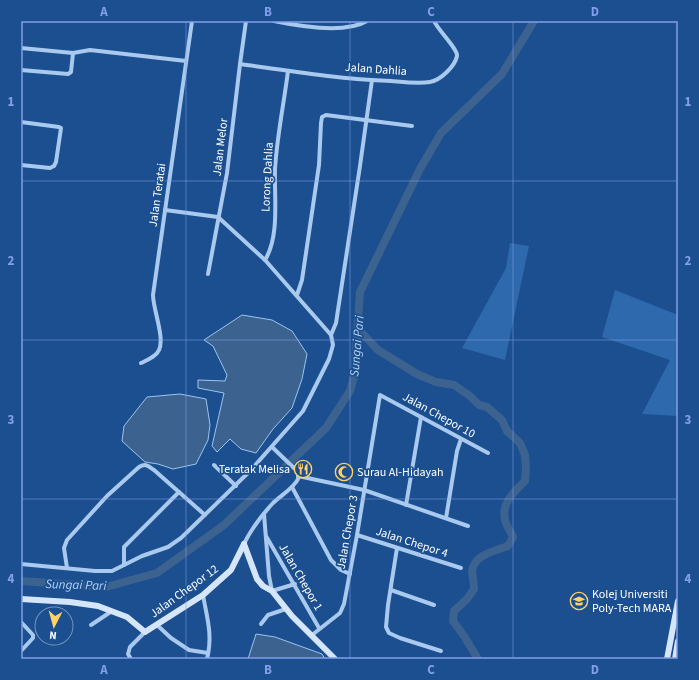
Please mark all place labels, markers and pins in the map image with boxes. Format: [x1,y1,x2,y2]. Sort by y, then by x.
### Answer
restaurant icon: Teratak Melisa [293,459,313,479]
place label: Teratak Melisa [219,461,290,478]
mosque icon: Surau Al-Hidayah [334,462,354,482]
place label: Surau Al-Hidayah [357,464,444,481]
place label: Kolej Universiti Poly-Tech MARA [592,586,672,617]
school or university icon: Kolej Universiti Poly-Tech MARA [569,591,589,611]

